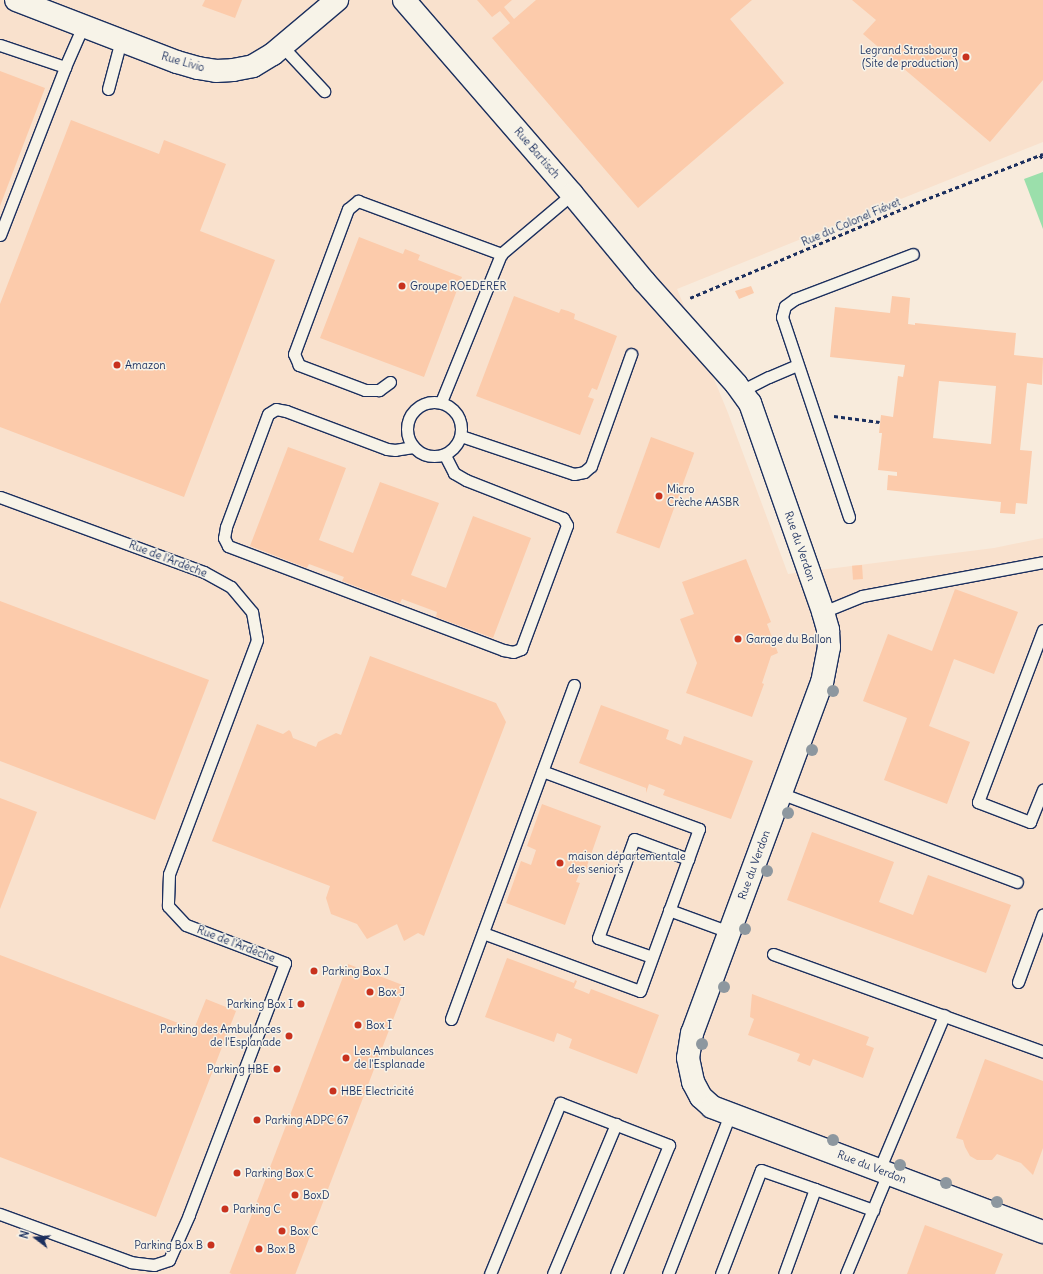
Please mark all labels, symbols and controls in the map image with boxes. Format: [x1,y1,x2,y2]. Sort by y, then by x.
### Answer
place label: Legrand Strasbourg (Site de production) [860,44,958,70]
street label: Rue Livio [160,50,206,74]
marker: Legrand Strasbourg (Site de production) [961,52,971,62]
street label: Rue Bartisch [511,125,563,181]
street label: Rue du Colonel Fiévet [800,195,902,249]
place label: Groupe ROEDERER [410,279,506,293]
marker: Groupe ROEDERER [397,281,407,291]
place label: Amazon [125,358,166,372]
marker: Amazon [112,360,122,370]
place label: Micro Crèche AASBR [667,483,739,509]
marker: Micro Crèche AASBR [654,491,664,501]
street label: Rue du Verdon [782,509,818,583]
street label: Rue de l'Ardèche [127,538,209,580]
place label: Garage du Ballon [746,632,832,646]
marker: Garage du Ballon [733,634,743,644]
street label: Rue du Verdon [735,828,773,902]
place label: maison départementale des seniors [568,850,686,876]
marker: maison départementale des seniors [555,858,565,868]
street label: Rue de l'Ardèche [195,923,277,965]
place label: Parking Box J [322,964,389,978]
marker: Parking Box J [309,966,319,976]
place label: Box J [378,985,405,999]
marker: Box J [365,987,375,997]
place label: Parking Box I [227,997,293,1011]
marker: Parking Box I [296,999,306,1009]
place label: Box I [366,1018,392,1032]
marker: Box I [353,1020,363,1030]
place label: Parking des Ambulances de l'Esplanade [160,1023,281,1049]
marker: Parking des Ambulances de l'Esplanade [284,1031,294,1041]
place label: Les Ambulances de l'Esplanade [354,1045,434,1071]
marker: Les Ambulances de l'Esplanade [341,1053,351,1063]
place label: Parking HBE [207,1062,269,1076]
marker: Parking HBE [272,1064,282,1074]
place label: HBE Electricité [341,1084,414,1098]
marker: HBE Electricité [328,1086,338,1096]
place label: Parking ADPC 67 [265,1113,348,1127]
marker: Parking ADPC 67 [252,1115,262,1125]
street label: Rue du Verdon [836,1148,908,1186]
place label: Parking Box C [245,1166,314,1180]
marker: Parking Box C [232,1168,242,1178]
place label: BoxD [303,1188,329,1202]
marker: BoxD [290,1190,300,1200]
place label: Parking C [233,1202,281,1216]
marker: Parking C [220,1204,230,1214]
north arrow [16,1218,56,1258]
place label: Box C [290,1224,318,1238]
marker: Box C [277,1226,287,1236]
text: N [17,1229,32,1240]
place label: Parking Box B [134,1238,203,1252]
marker: Parking Box B [206,1240,216,1250]
place label: Box B [267,1242,295,1256]
marker: Box B [254,1244,264,1254]

